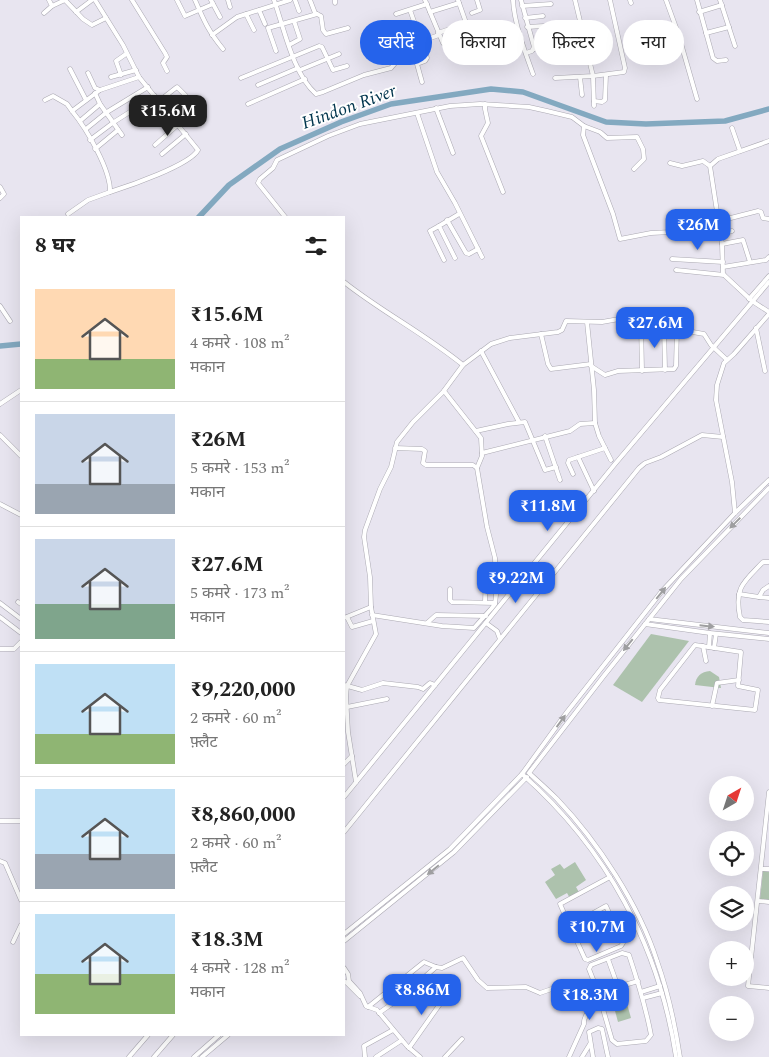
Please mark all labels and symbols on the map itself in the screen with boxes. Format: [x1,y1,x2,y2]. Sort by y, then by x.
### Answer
water label: Hindon River [298,77,401,137]
pin: ₹15.6M [127,94,209,137]
pin: ₹26M [668,208,728,251]
pin: ₹27.6M [614,306,696,349]
pin: ₹11.8M [507,490,589,532]
one-way arrow [729,516,741,528]
pin: ₹9.22M [475,562,557,604]
one-way arrow [656,587,667,600]
one-way arrow [700,622,716,630]
one-way arrow [623,638,634,651]
one-way arrow [556,714,566,728]
north arrow [709,776,754,821]
one-way arrow [427,864,440,875]
pin: ₹10.7M [556,910,638,953]
pin: ₹8.86M [381,974,463,1016]
pin: ₹18.3M [549,978,631,1021]

